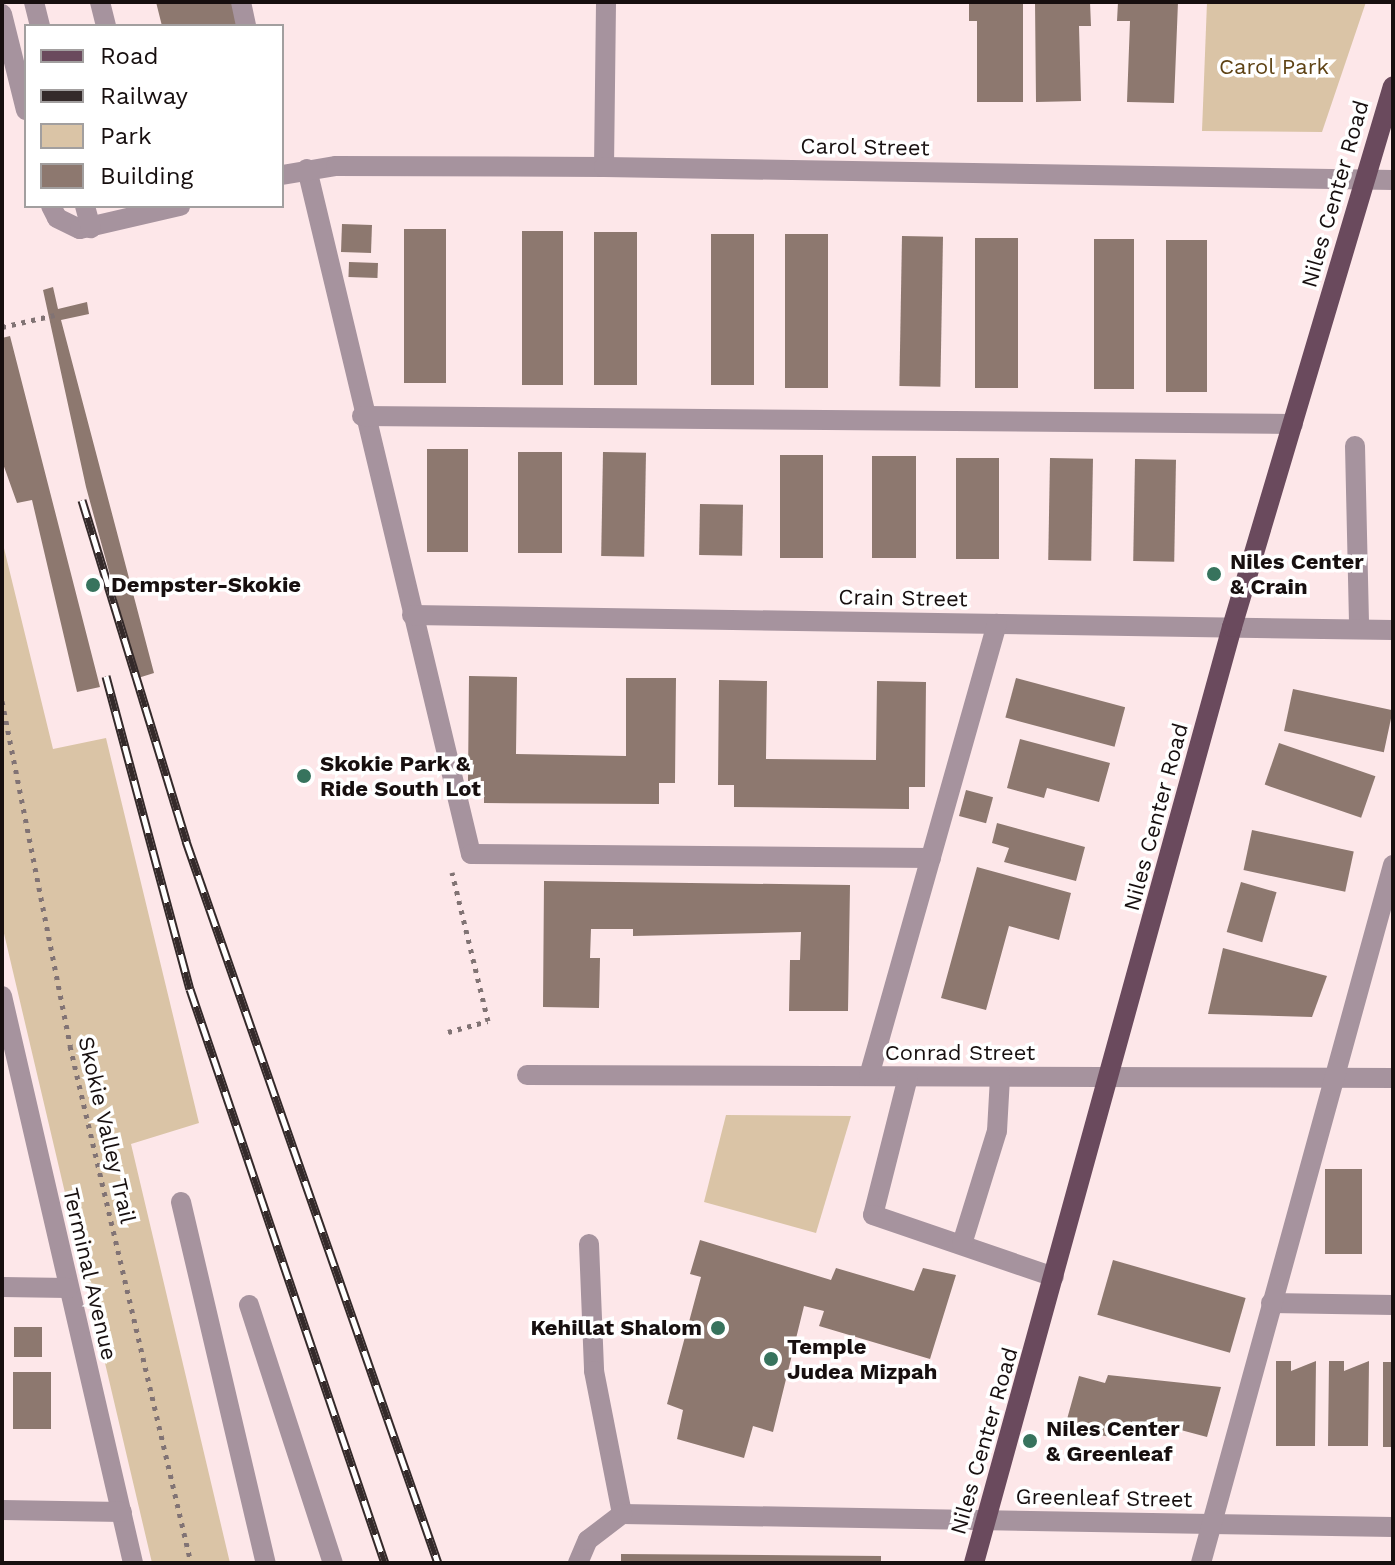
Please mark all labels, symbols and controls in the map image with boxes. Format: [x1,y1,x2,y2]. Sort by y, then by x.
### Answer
legend [24,24,284,208]
text: Road [100,42,159,70]
park label: Carol Park [1219,54,1329,80]
text: Railway [100,82,188,110]
street label: Niles Center Road [1296,97,1374,291]
text: Park [100,122,152,150]
street label: Carol Street [800,133,930,161]
text: Building [100,162,193,190]
place label: Niles Center & Crain [1230,548,1364,600]
marker: Niles Center & Crain [1205,565,1223,583]
place label: Dempster-Skokie [111,572,301,598]
marker: Dempster-Skokie [82,574,104,596]
street label: Crain Street [838,584,968,612]
street label: Niles Center Road [1118,720,1194,914]
place label: Skokie Park & Ride South Lot [320,750,481,802]
marker: Skokie Park & Ride South Lot [295,767,313,785]
street label: Skokie Valley Trail [72,1033,142,1227]
street label: Conrad Street [885,1040,1035,1066]
street label: Terminal Avenue [57,1185,123,1363]
place label: Kehillat Shalom [530,1315,702,1341]
marker: Kehillat Shalom [709,1319,727,1337]
place label: Temple Judea Mizpah [787,1333,938,1384]
street label: Niles Center Road [945,1344,1023,1538]
marker: Temple Judea Mizpah [762,1350,780,1368]
place label: Niles Center & Greenleaf [1046,1415,1180,1466]
marker: Niles Center & Greenleaf [1021,1432,1039,1450]
street label: Greenleaf Street [1015,1483,1193,1513]

